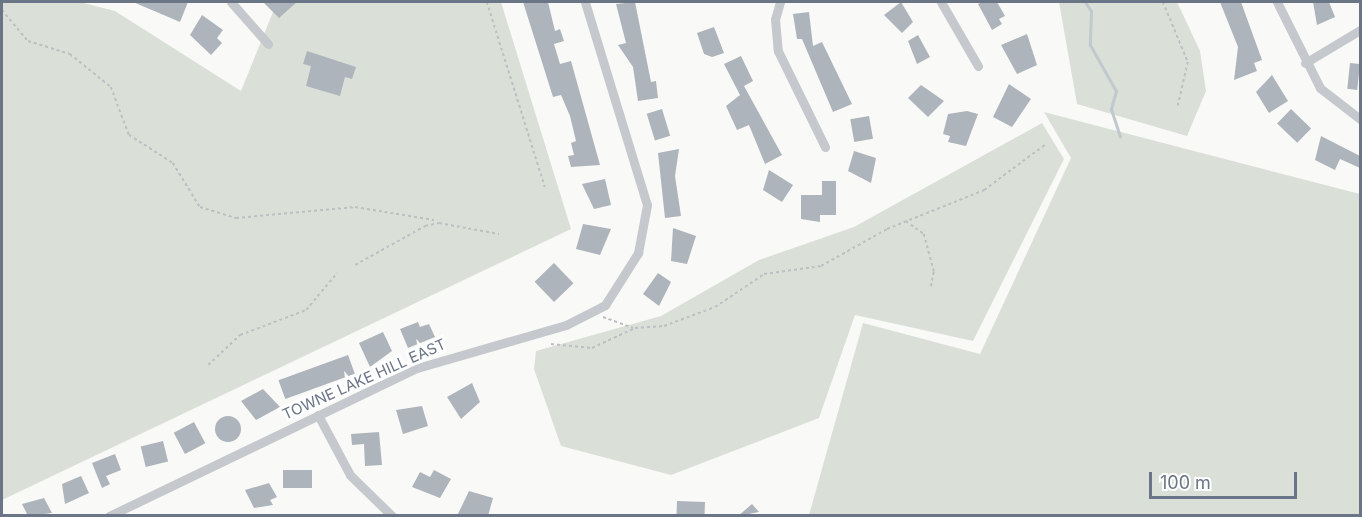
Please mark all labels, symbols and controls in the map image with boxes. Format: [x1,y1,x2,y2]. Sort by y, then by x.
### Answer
street label: TOWNE LAKE HILL EAST [279,335,449,423]
scale bar [1152,460,1300,498]
text: 100 m [1160,472,1211,493]

